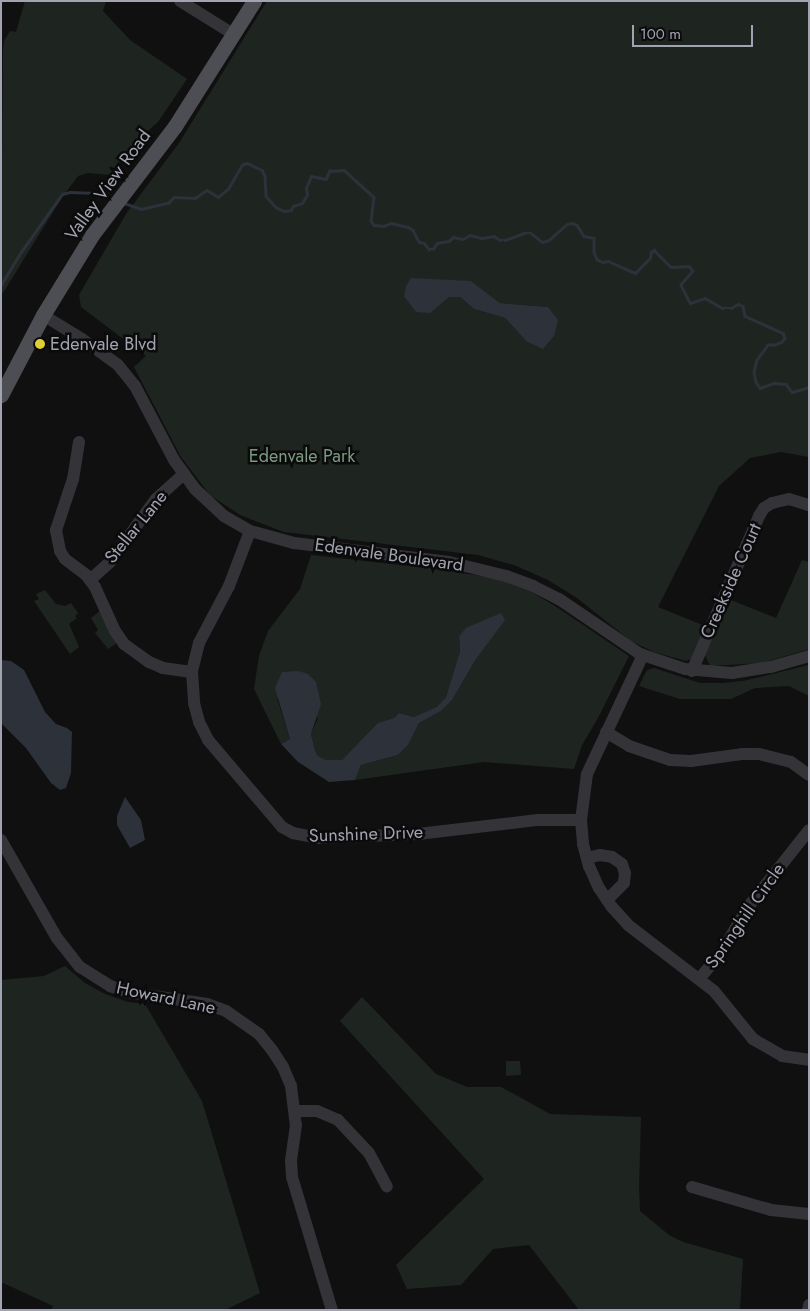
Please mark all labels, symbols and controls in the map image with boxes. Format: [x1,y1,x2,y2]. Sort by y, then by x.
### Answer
scale bar [635,15,756,47]
text: 100 m [640,23,681,45]
street label: Valley View Road [61,126,155,244]
place label: Edenvale Blvd [50,333,157,355]
marker: Edenvale Blvd [34,338,46,350]
park label: Edenvale Park [249,445,355,467]
street label: Stellar Lane [100,486,172,568]
street label: Creekside Court [696,520,766,642]
street label: Edenvale Boulevard [313,534,465,576]
street label: Sunshine Drive [309,821,423,847]
street label: Springhill Circle [701,859,789,973]
street label: Howard Lane [115,977,217,1019]

